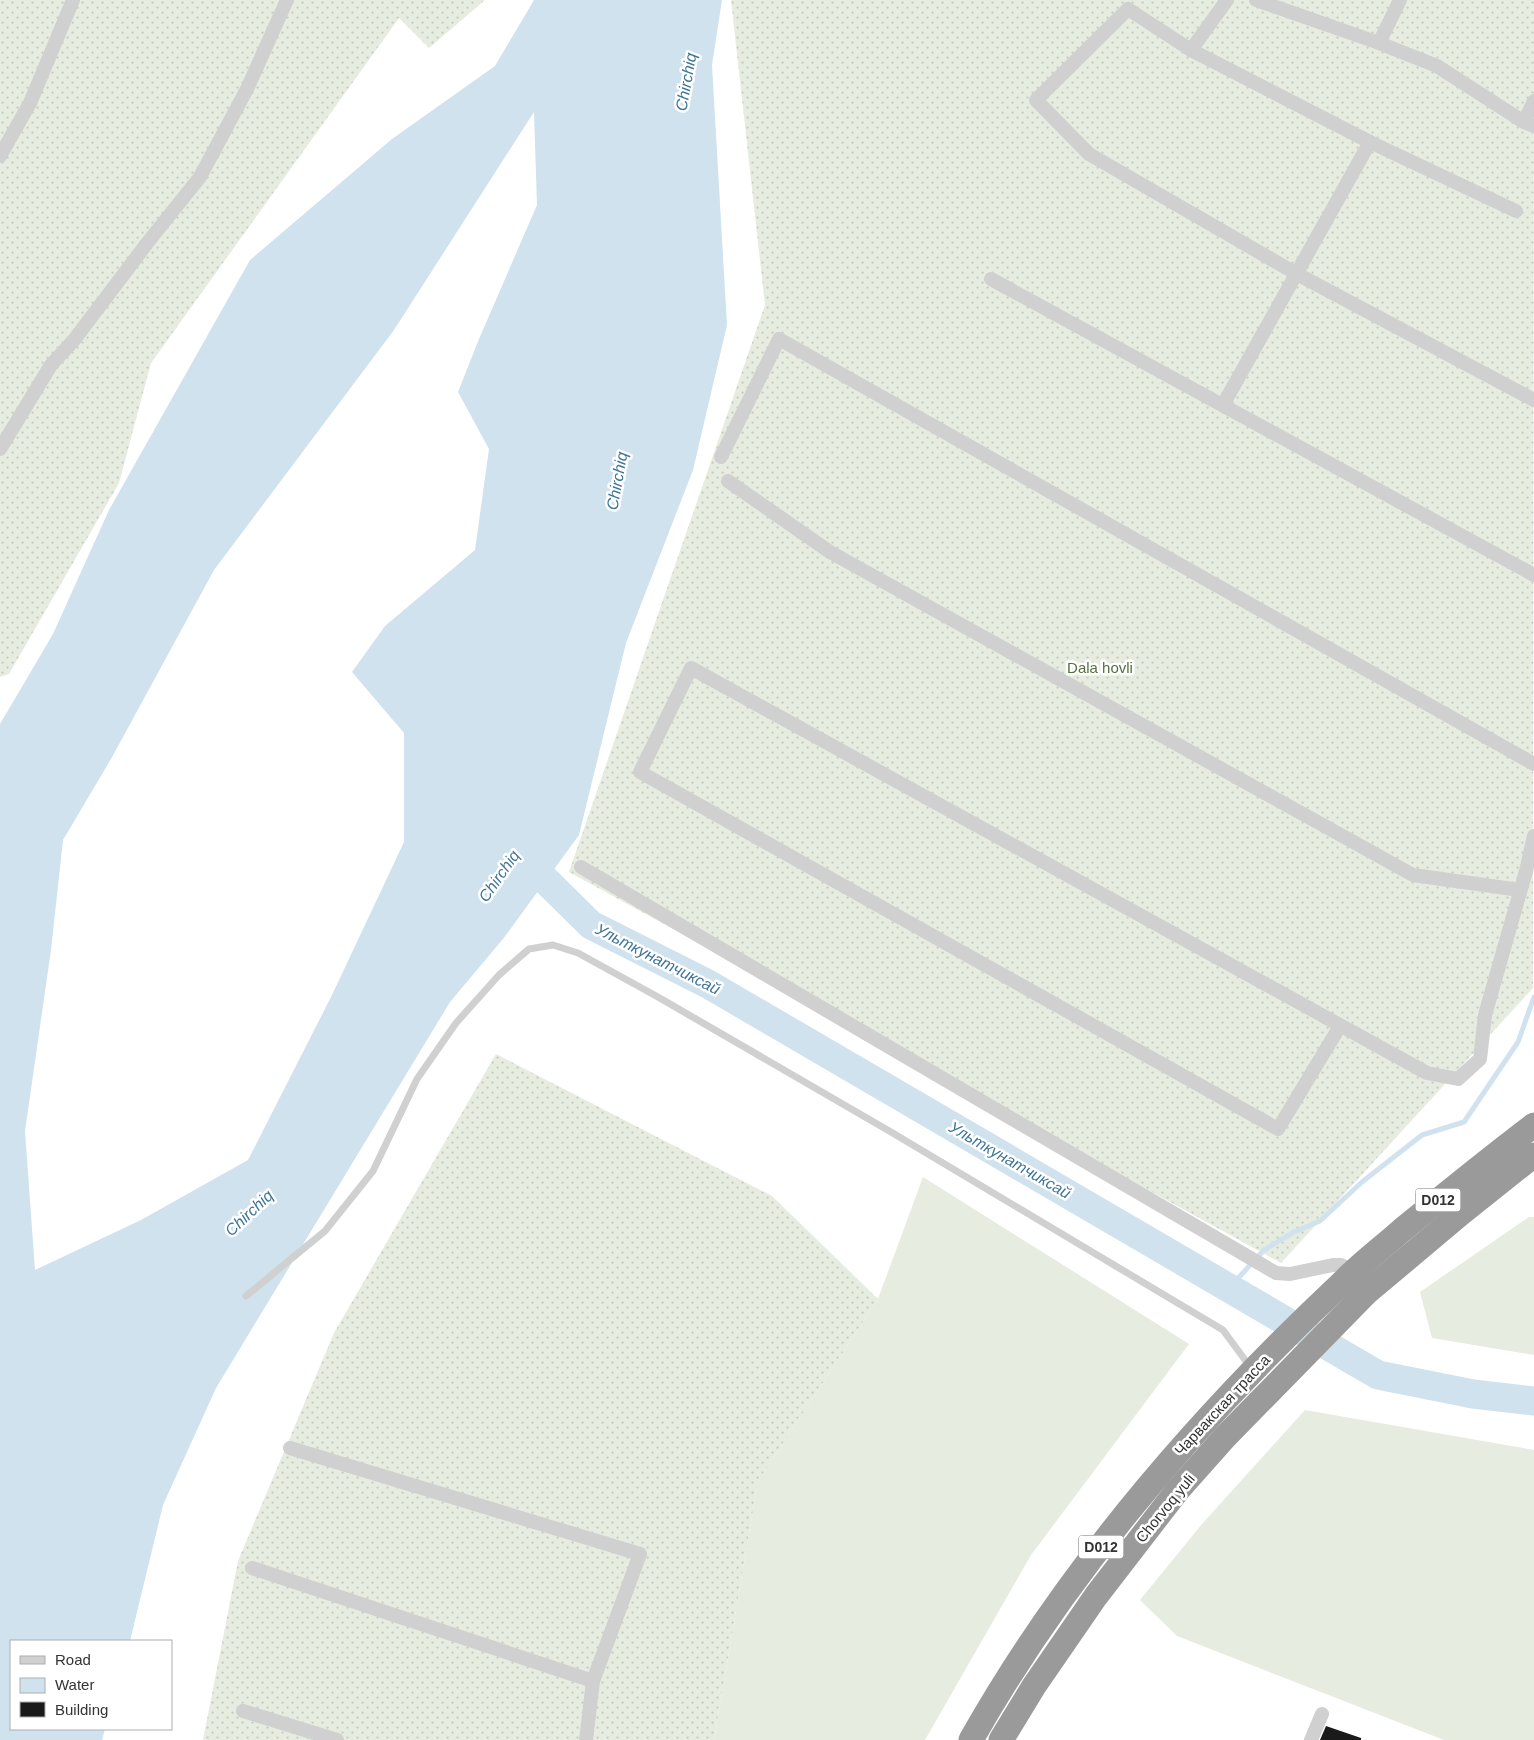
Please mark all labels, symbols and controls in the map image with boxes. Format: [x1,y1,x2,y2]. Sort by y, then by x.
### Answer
water label: Chirchiq [673,52,699,112]
water label: Chirchiq [604,451,630,511]
park label: Dala hovli [1067,659,1133,676]
water label: Chirchiq [475,847,523,905]
water label: Ульткунатчиксай [592,920,723,998]
water label: Ульткунатчиксай [945,1118,1074,1202]
water label: Chirchiq [222,1187,276,1239]
road number: D012 [1416,1188,1460,1212]
street label: Чарвакская трасса [1171,1351,1273,1459]
street label: Chorvoq yuli [1132,1470,1198,1546]
road number: D012 [1078,1535,1124,1558]
legend [10,1640,172,1730]
text: Road [55,1651,91,1668]
text: Water [55,1676,94,1693]
text: Building [55,1701,108,1718]

